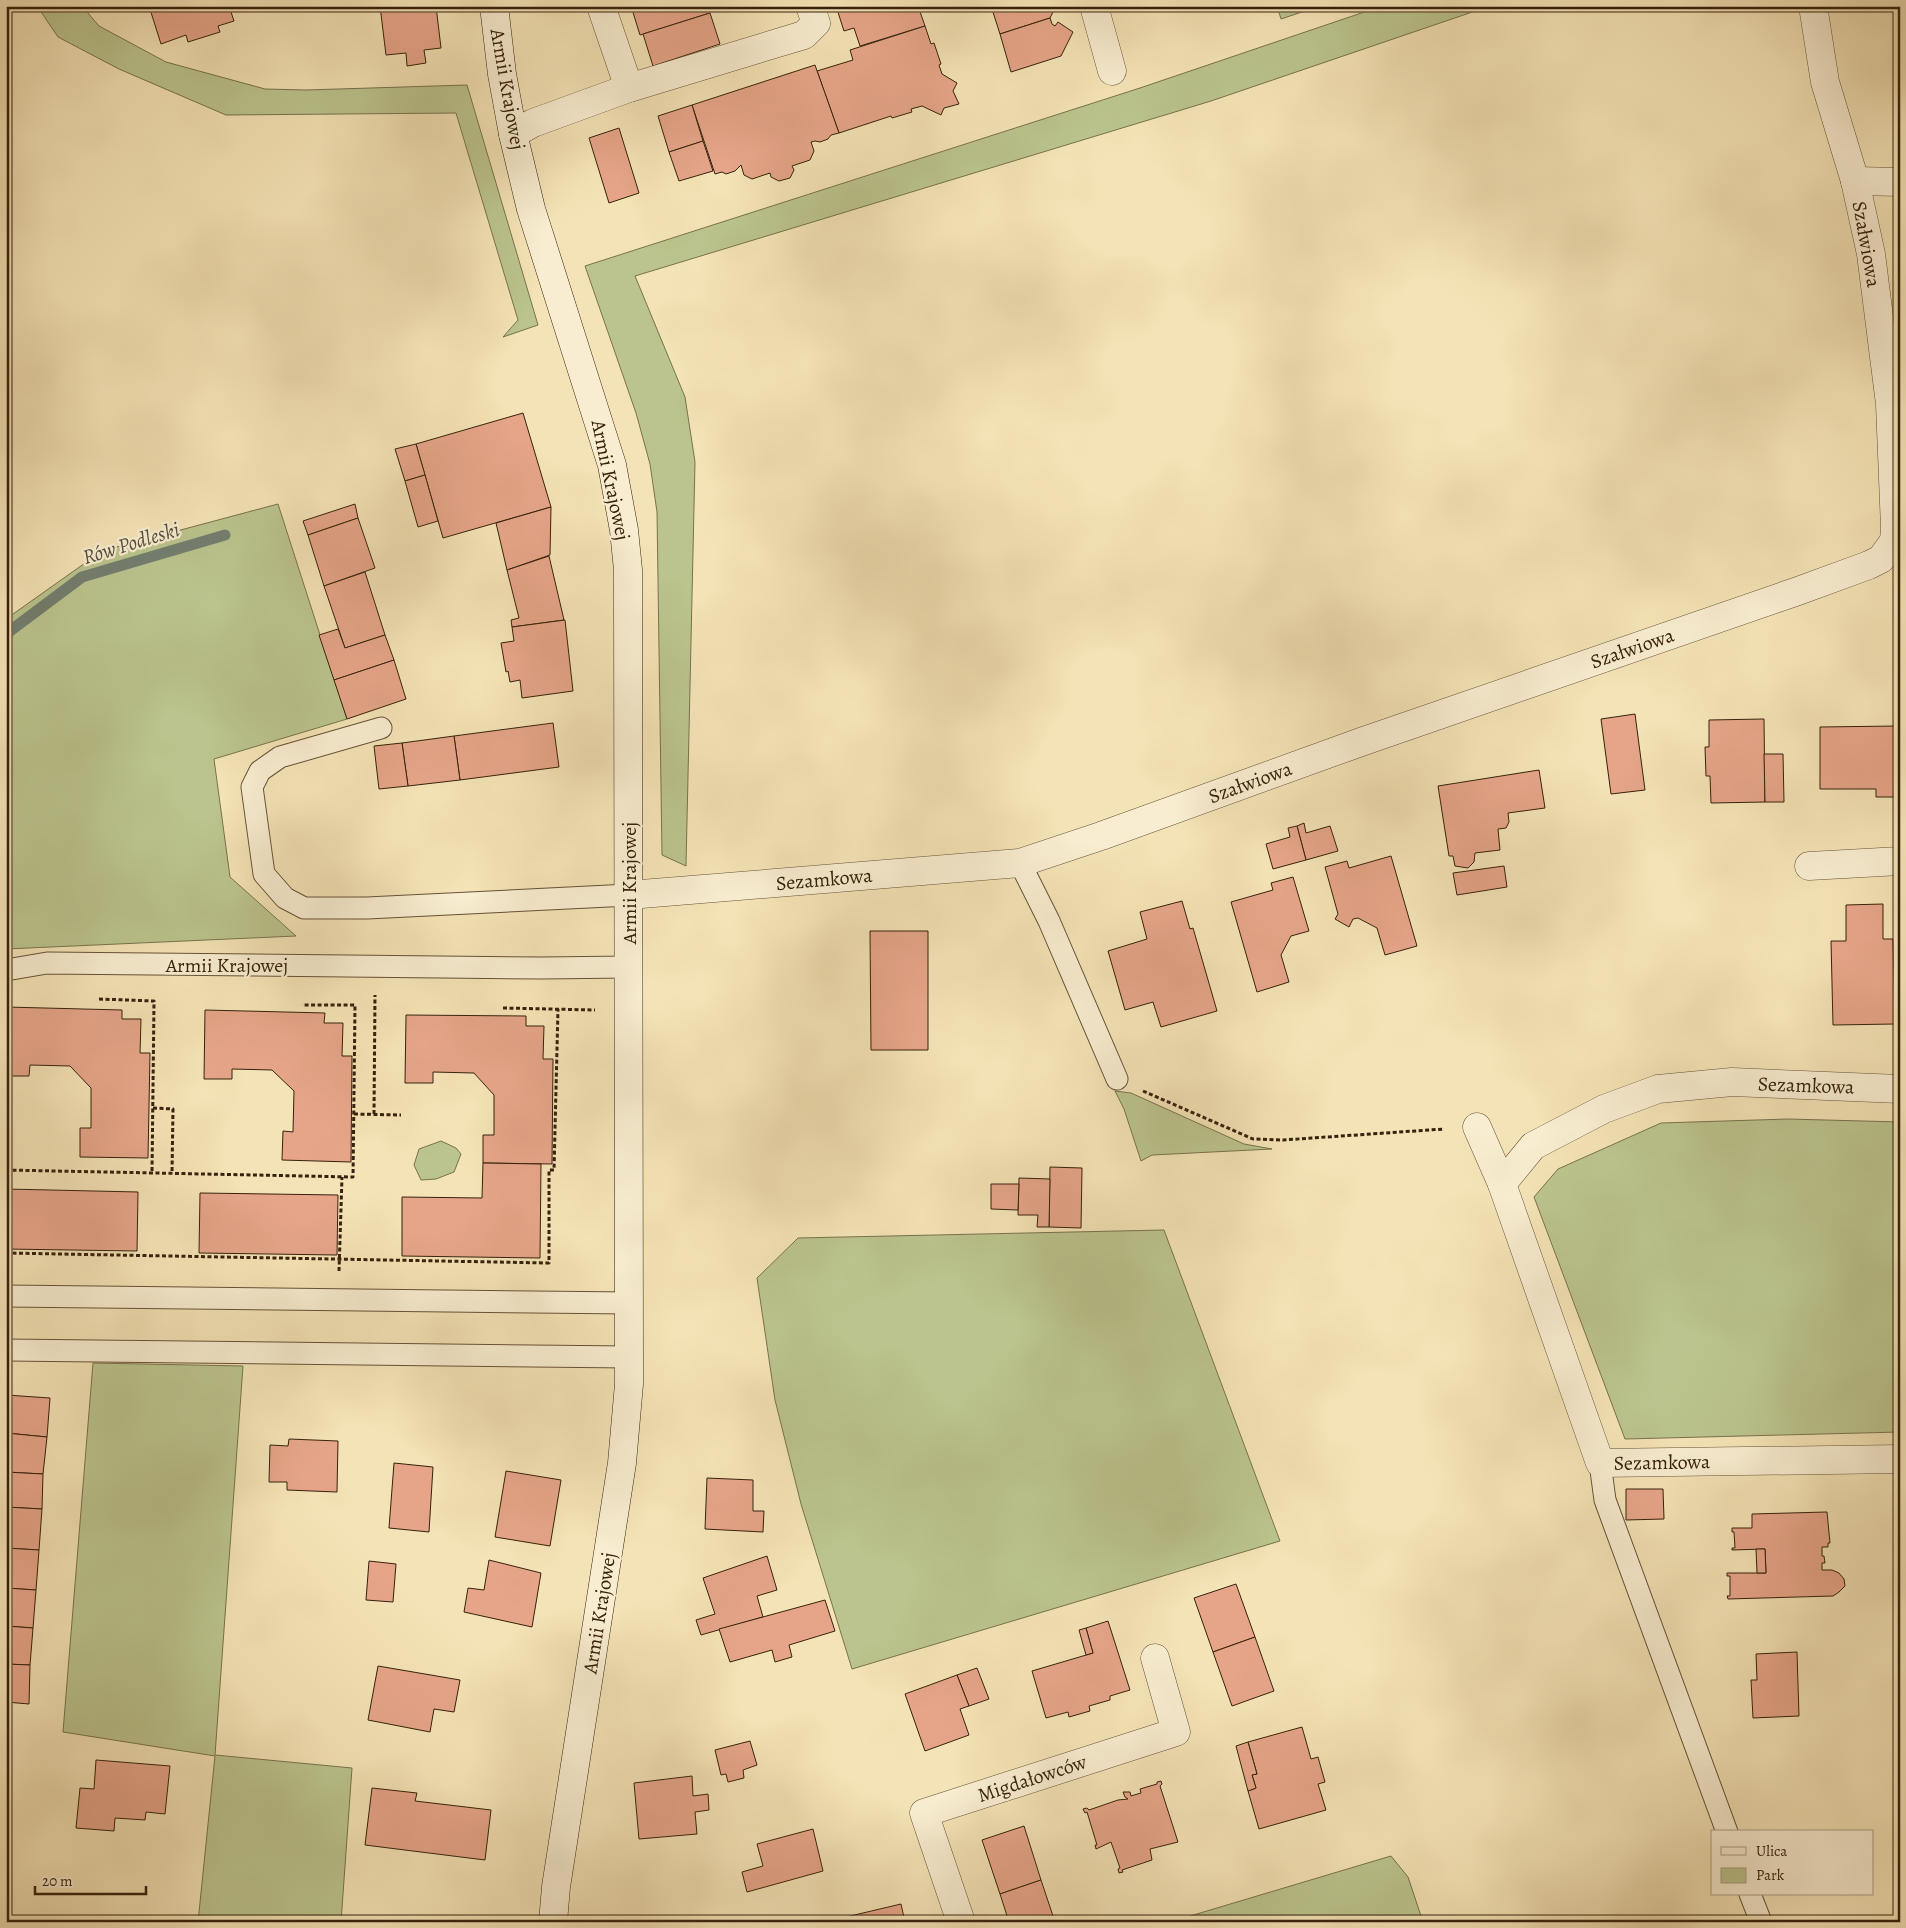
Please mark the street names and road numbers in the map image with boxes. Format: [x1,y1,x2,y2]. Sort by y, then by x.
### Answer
street label: Armii Krajowej [483,25,531,152]
street label: Szałwiowa [1846,199,1887,290]
street label: Armii Krajowej [584,416,636,543]
street label: Szałwiowa [1587,621,1678,675]
street label: Szałwiowa [1205,755,1296,810]
street label: Armii Krajowej [616,822,643,945]
street label: Sezamkowa [775,862,874,897]
street label: Armii Krajowej [165,952,288,979]
street label: Sezamkowa [1757,1070,1855,1101]
street label: Sezamkowa [1613,1448,1711,1477]
street label: Armii Krajowej [576,1550,622,1677]
street label: Migdałowców [974,1748,1091,1809]

